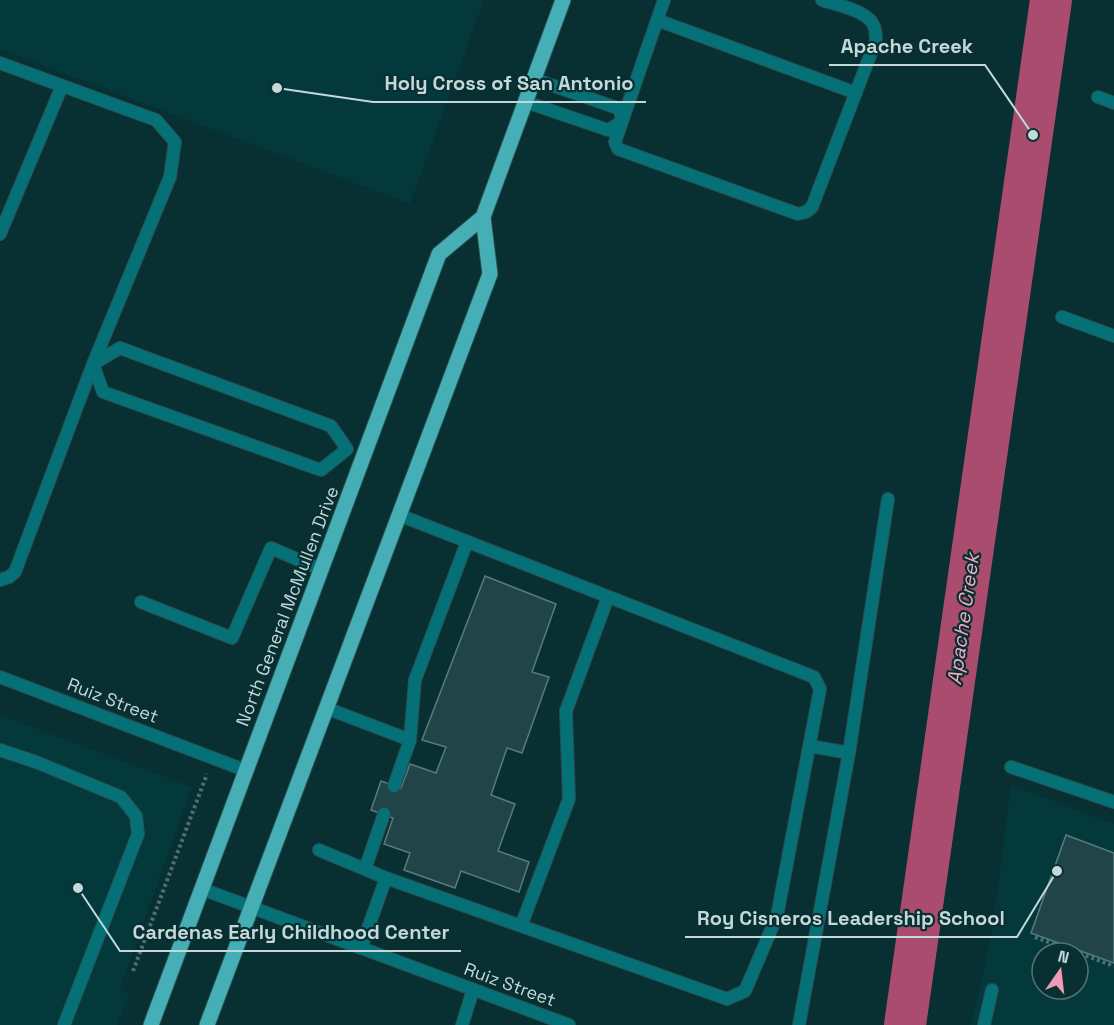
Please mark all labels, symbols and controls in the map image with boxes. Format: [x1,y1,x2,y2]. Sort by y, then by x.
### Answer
callout: Apache Creek [829,27,985,65]
text: Apache Creek [841,33,973,59]
callout: Holy Cross of San Antonio [373,64,646,102]
text: Holy Cross of San Antonio [385,70,633,96]
street label: North General McMullen Drive [231,483,343,729]
water label: Apache Creek [941,549,985,686]
street label: Ruiz Street [64,672,162,728]
callout: Roy Cisneros Leadership School [685,899,1017,937]
text: Roy Cisneros Leadership School [697,905,1005,931]
callout: Cardenas Early Childhood Center [120,913,461,951]
text: Cardenas Early Childhood Center [133,919,450,945]
north arrow [1030,941,1090,1001]
text: N [1056,945,1071,968]
street label: Ruiz Street [461,957,559,1011]

